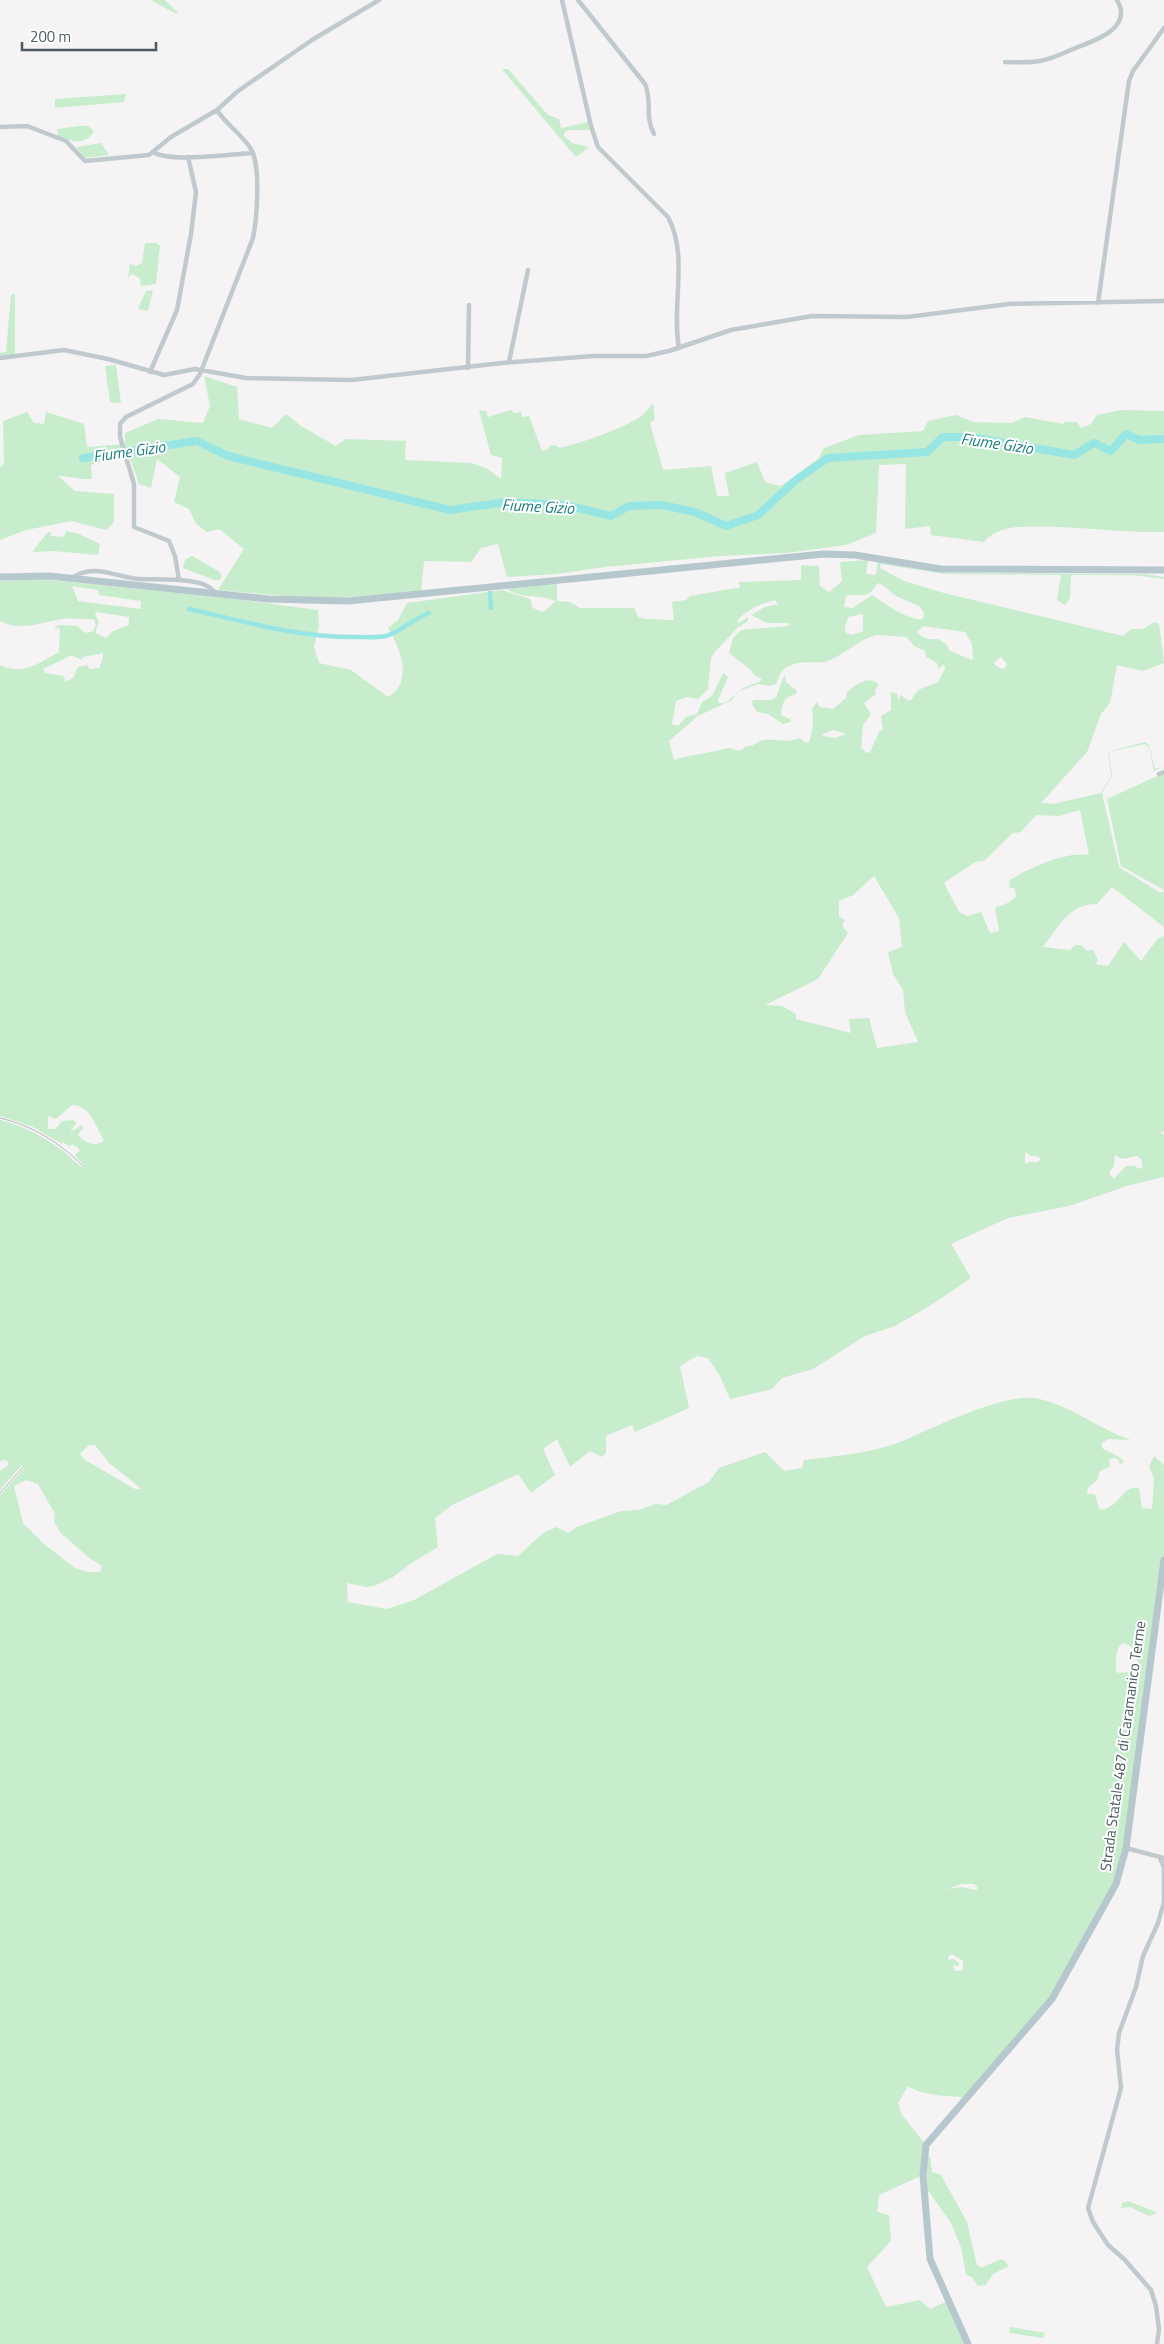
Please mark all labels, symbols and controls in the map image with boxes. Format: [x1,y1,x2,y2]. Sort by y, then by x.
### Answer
scale bar [22,20,156,52]
text: 200 m [30,25,71,48]
water label: Fiume Gizio [959,426,1036,460]
water label: Fiume Gizio [91,434,168,468]
water label: Fiume Gizio [501,492,576,520]
street label: Strada Statale 487 di Caramanico Terme [1094,1619,1151,1873]

